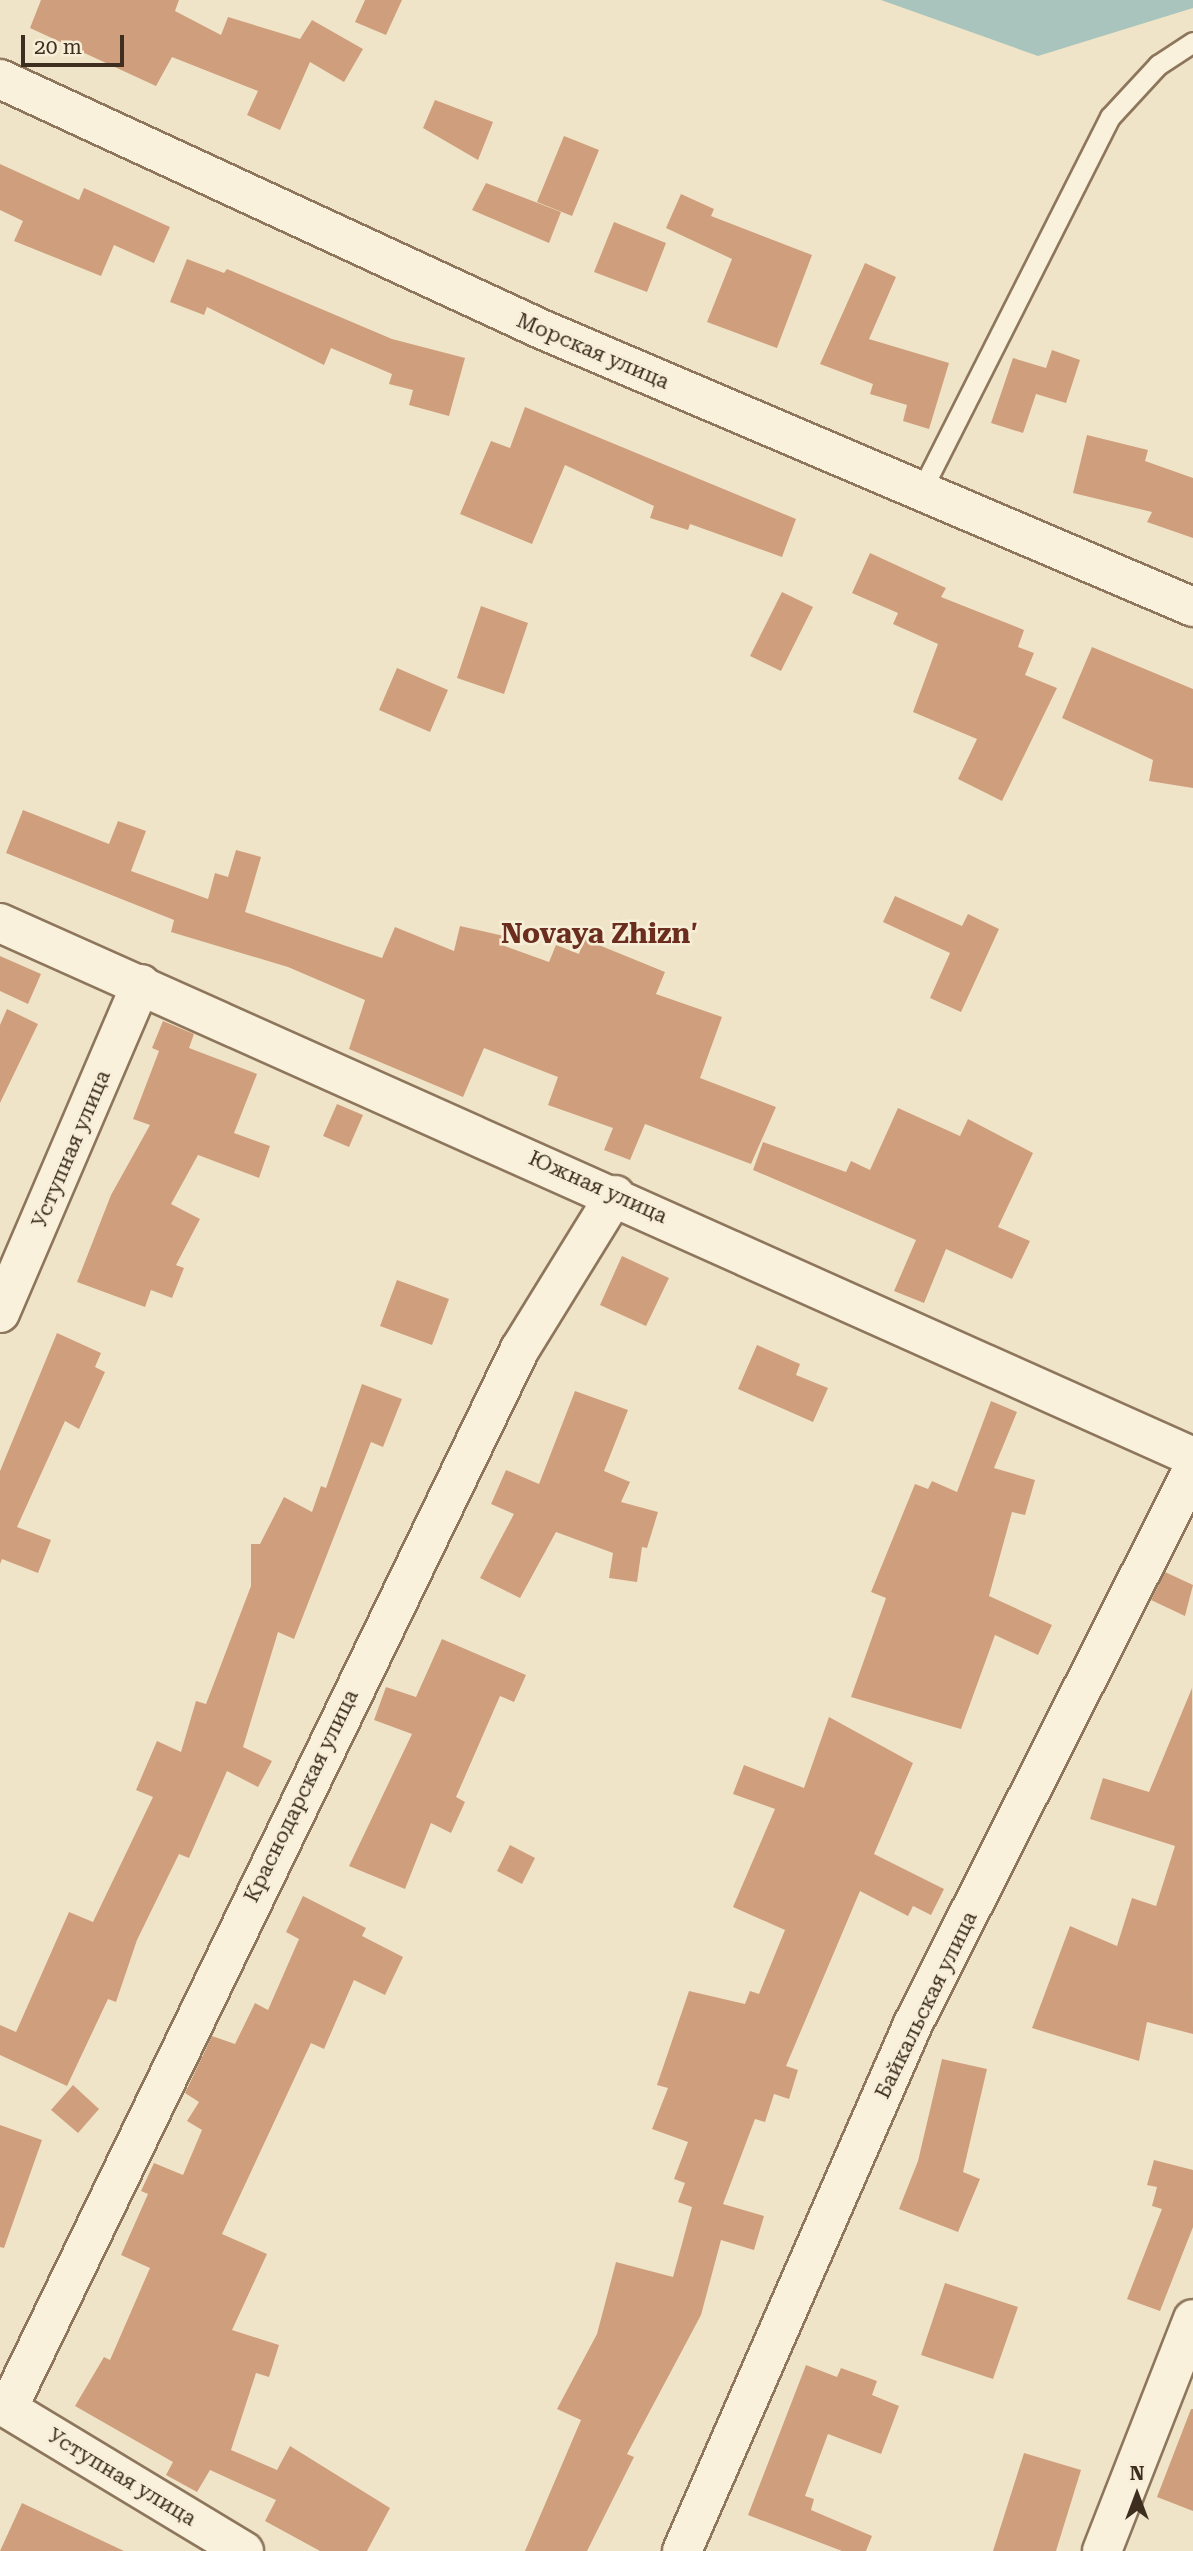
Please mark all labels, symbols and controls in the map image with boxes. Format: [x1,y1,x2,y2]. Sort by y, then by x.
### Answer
scale bar [24,21,128,65]
text: 20 m [34,35,82,59]
street label: Морская улица [513,307,673,395]
district label: Novaya Zhiznʹ [501,917,697,951]
street label: Уступная улица [26,1066,116,1232]
street label: Южная улица [525,1145,671,1229]
street label: Краснодарская улица [239,1686,363,1906]
street label: Байкальская улица [870,1907,982,2103]
street label: Уступная улица [43,2423,201,2531]
north arrow [1102,2460,1172,2530]
text: N [1130,2462,1144,2485]

